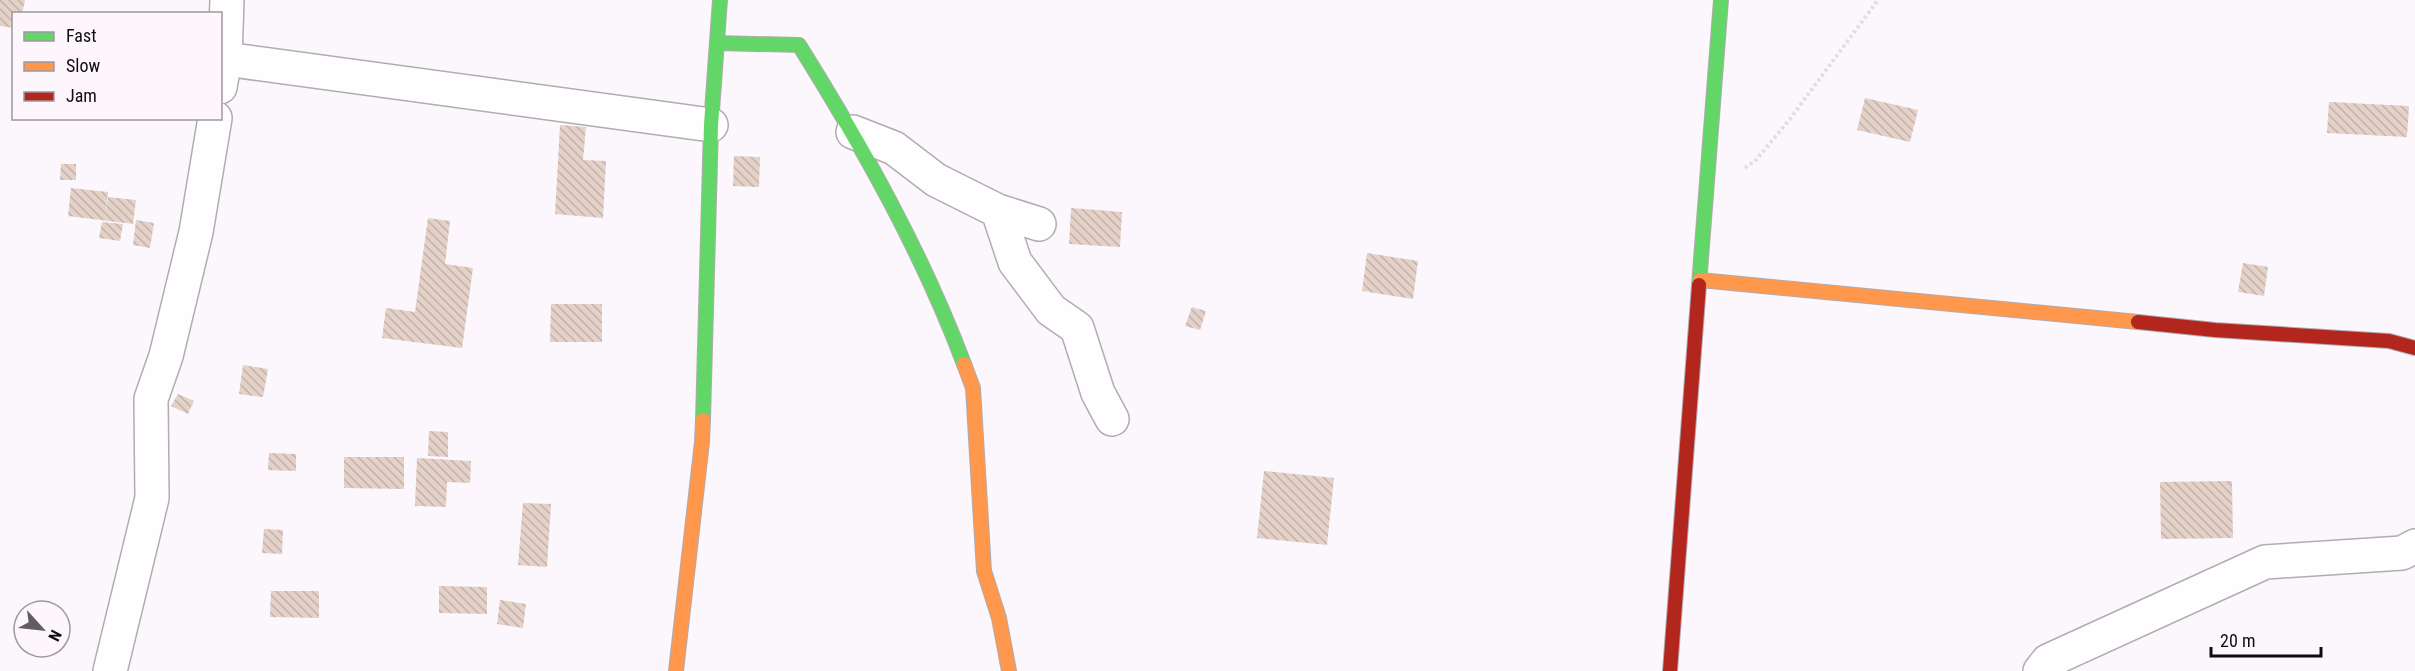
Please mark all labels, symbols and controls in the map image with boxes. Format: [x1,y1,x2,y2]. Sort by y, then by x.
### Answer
legend [12,12,222,120]
text: Fast [66,25,97,46]
text: Slow [66,55,101,76]
text: Jam [66,85,97,106]
north arrow [12,599,72,659]
scale bar [2211,620,2320,658]
text: N [44,627,66,644]
text: 20 m [2220,630,2255,651]

